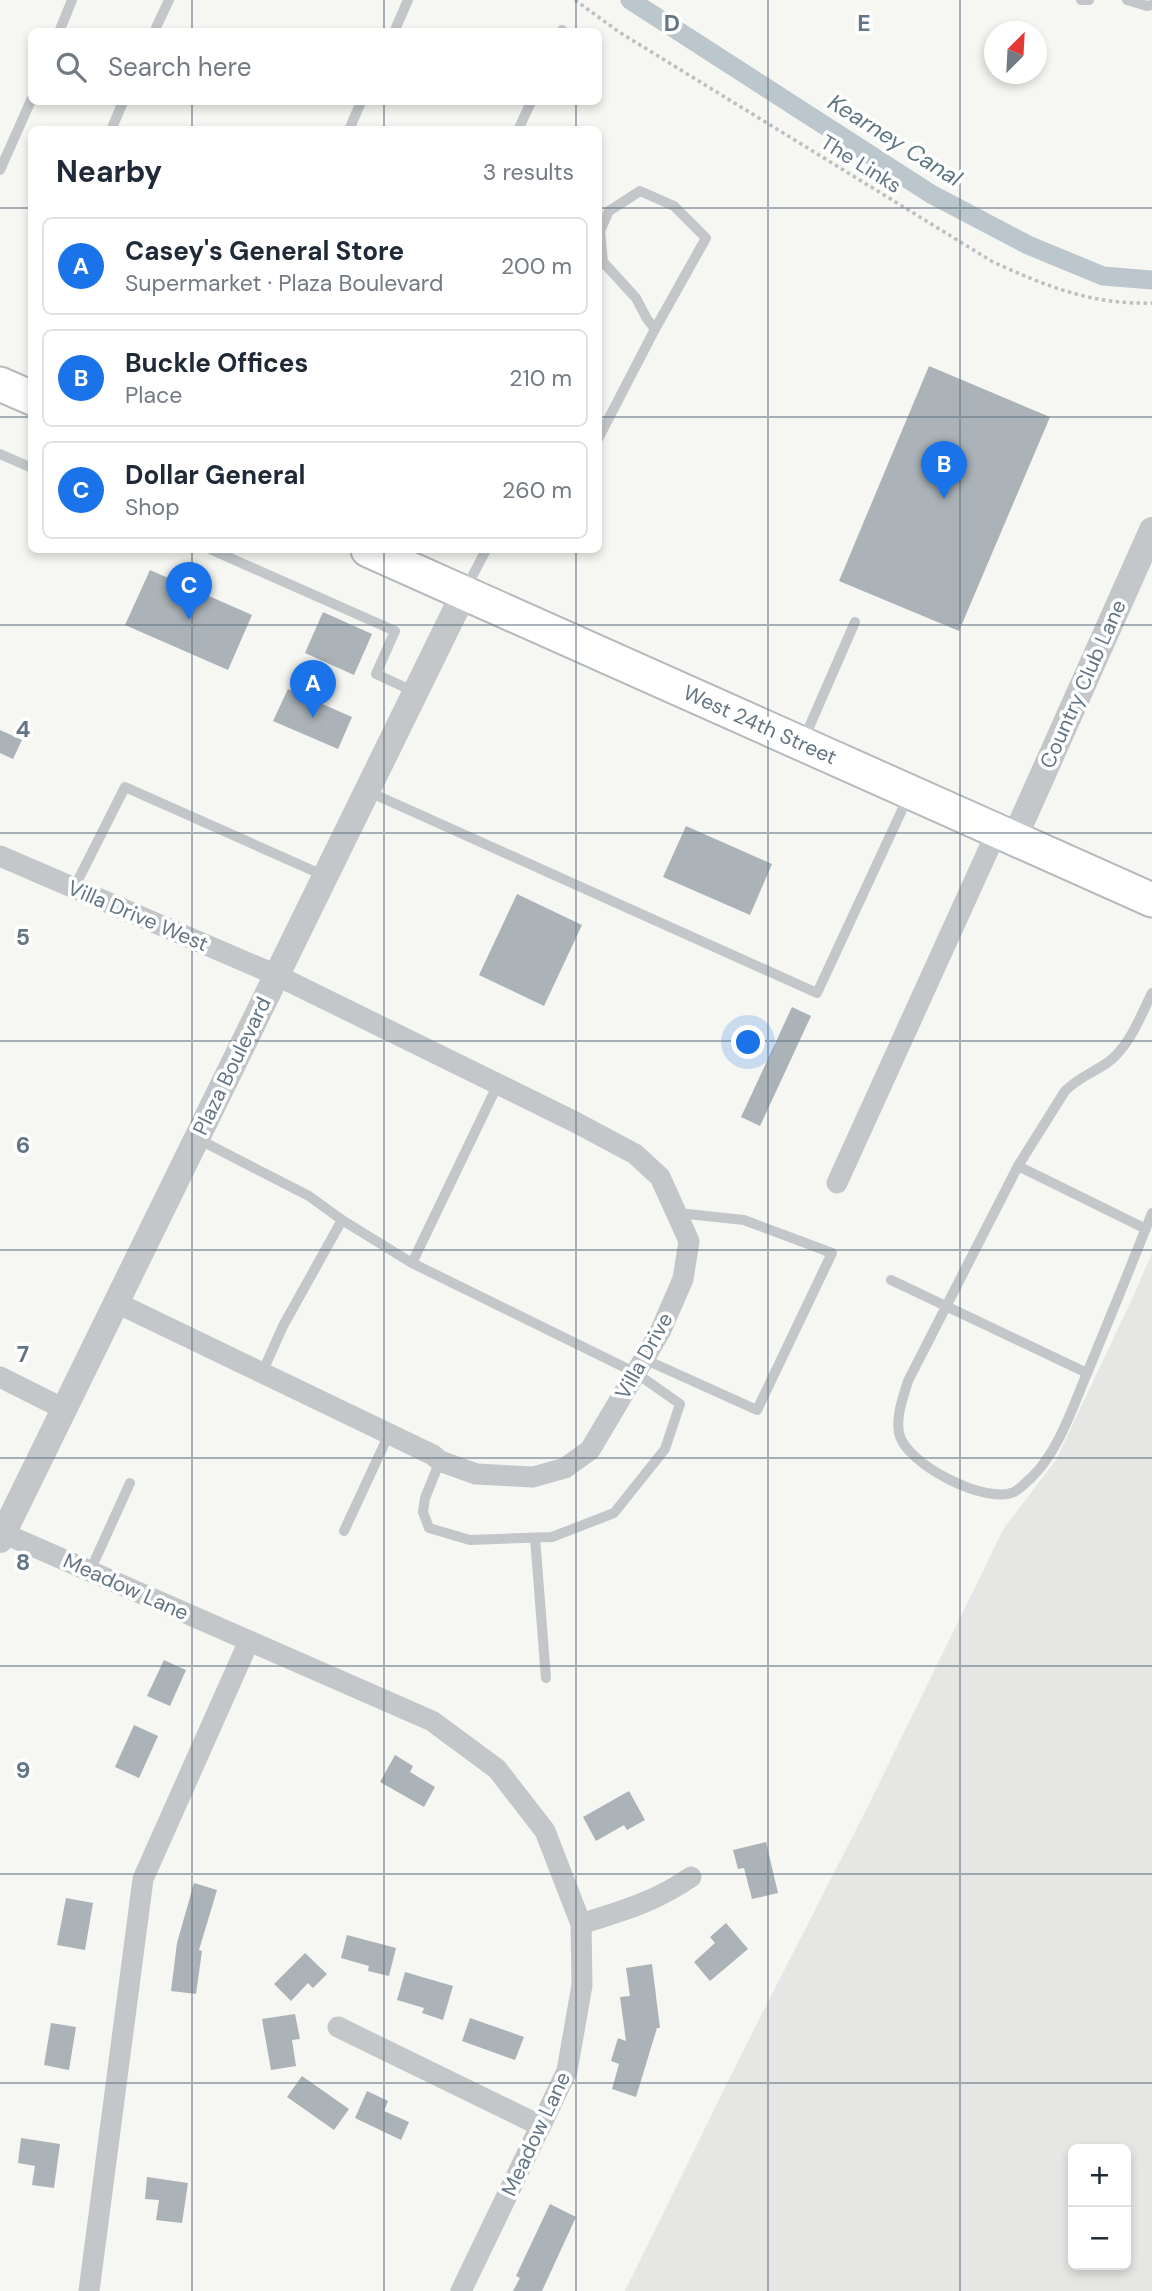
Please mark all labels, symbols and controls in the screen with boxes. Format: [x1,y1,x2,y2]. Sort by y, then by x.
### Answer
text: D [664,8,680,38]
text: E [857,8,871,38]
north arrow [984,21,1047,84]
search box [28,28,602,105]
icon: search [52,48,90,86]
text: Search here [108,50,251,84]
water label: Kearney Canal [822,87,968,194]
street label: The Links [815,128,907,200]
text: Nearby [56,152,162,191]
text: 3 results [483,157,574,187]
text: Casey's General Store [125,234,404,268]
text: A [73,251,89,281]
text: 200 m [501,251,572,281]
text: Supermarket · Plaza Boulevard [125,268,443,298]
text: Buckle Offices [125,346,308,380]
text: B [74,363,88,393]
text: 210 m [509,363,572,393]
text: Place [125,380,182,410]
pin: B [921,441,967,499]
text: Dollar General [125,458,306,492]
text: C [73,475,89,505]
text: 260 m [502,475,572,505]
text: Shop [125,492,180,522]
pin: C [166,562,212,620]
street label: Country Club Lane [1033,595,1133,773]
pin: A [290,660,336,718]
street label: West 24th Street [679,679,841,771]
text: 4 [16,714,31,744]
street label: Villa Drive West [63,874,213,958]
text: 5 [16,922,30,952]
street label: Plaza Boulevard [186,992,278,1140]
your location [731,1025,765,1059]
text: 6 [16,1130,30,1160]
street label: Villa Drive [609,1308,679,1404]
text: 7 [17,1339,29,1369]
text: 8 [16,1547,30,1577]
street label: Meadow Lane [59,1547,193,1627]
text: 9 [16,1755,30,1785]
street label: Meadow Lane [495,2067,577,2201]
map controls [1068,2144,1131,2270]
button: + [1068,2144,1131,2207]
button: − [1068,2207,1131,2270]

